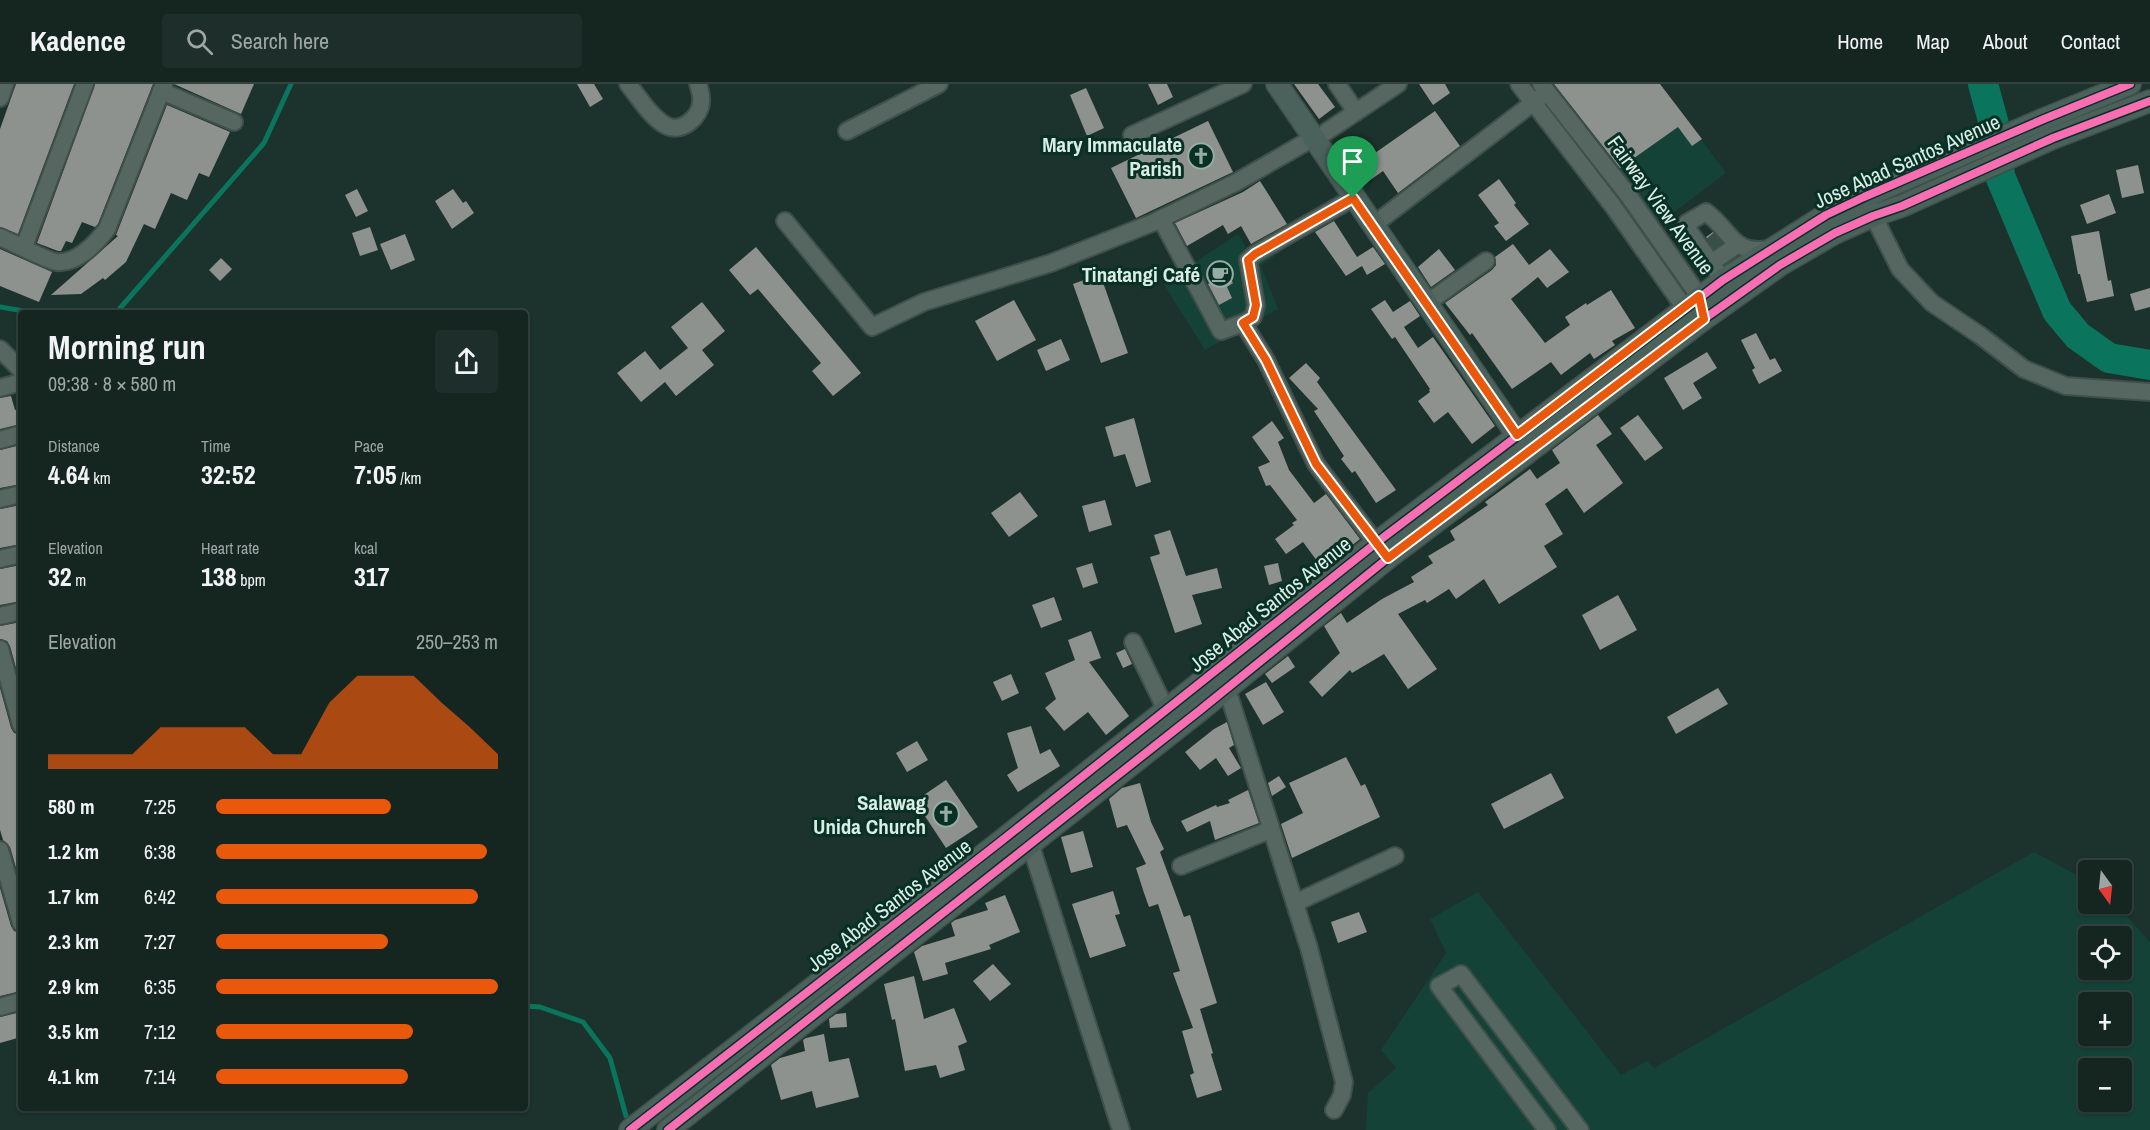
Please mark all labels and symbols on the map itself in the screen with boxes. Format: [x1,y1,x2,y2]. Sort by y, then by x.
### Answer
street label: Jose Abad Santos Avenue [1809,107,2005,215]
place label: Mary Immaculate Parish [1042,130,1182,183]
street label: Fairway View Avenue [1601,130,1721,280]
pin [1327,136,1378,198]
church icon: Mary Immaculate Parish [1186,141,1216,171]
cafe icon: Tinatangi Café [1205,259,1235,289]
place label: Tinatangi Café [1082,260,1200,289]
street label: Jose Abad Santos Avenue [1183,530,1357,678]
place label: Salawag Unida Church [813,788,926,841]
church icon: Salawag Unida Church [931,799,961,829]
street label: Jose Abad Santos Avenue [801,832,977,978]
north arrow [2078,860,2132,914]

